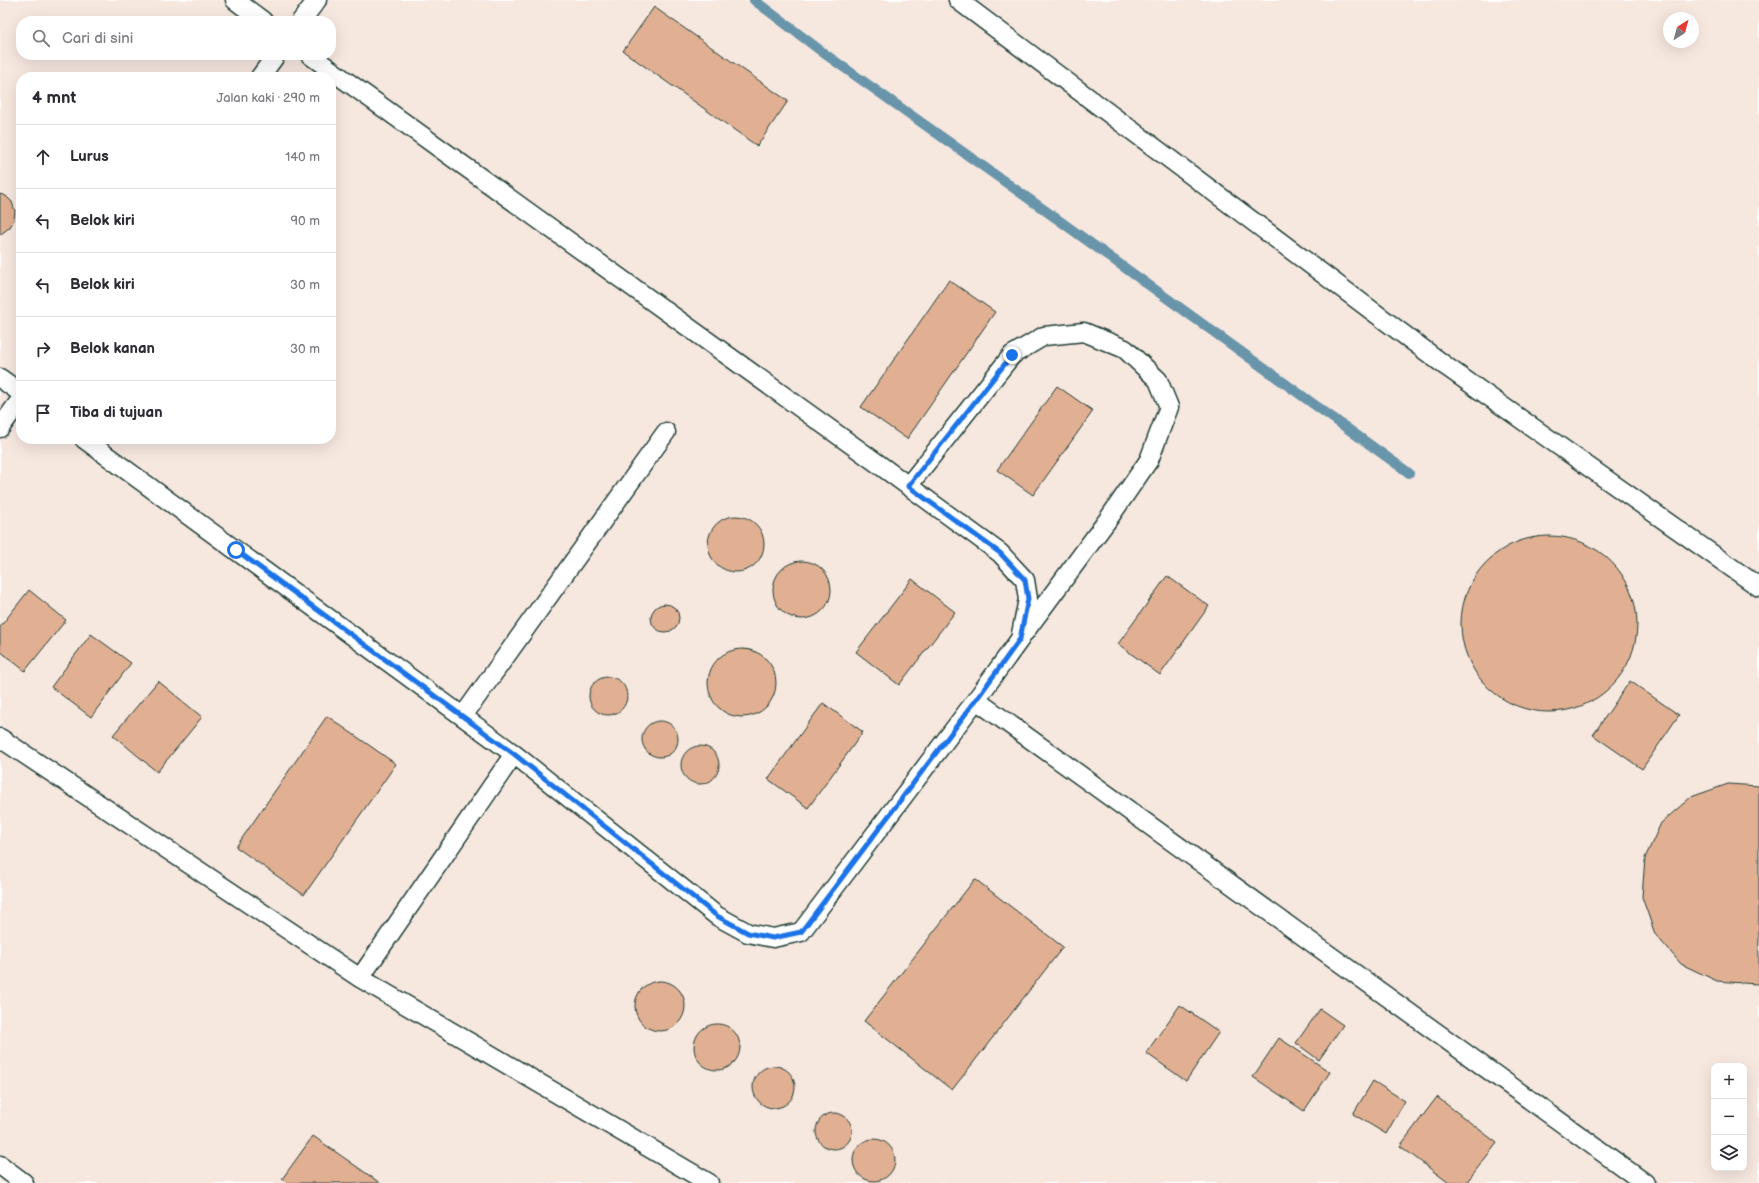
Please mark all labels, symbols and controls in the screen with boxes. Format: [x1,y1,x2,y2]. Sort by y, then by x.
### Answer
north arrow [1663,12,1699,48]
search box [16,16,336,60]
icon: search [30,27,52,49]
text: Cari di sini [62,29,133,48]
text: 4 mnt [32,88,76,108]
text: Jalan kaki · 290 m [217,90,320,106]
icon: ahead [32,146,54,168]
text: Lurus [70,147,109,166]
text: 140 m [285,149,320,165]
icon: left [32,210,54,232]
text: Belok kiri [70,211,135,230]
text: 90 m [291,213,320,229]
icon: left [32,274,54,296]
text: Belok kiri [70,275,135,294]
text: 30 m [290,277,320,293]
icon: right [32,338,54,360]
text: Belok kanan [70,339,155,358]
text: 30 m [290,341,320,357]
route end [1003,346,1021,364]
icon: arrive [32,402,54,424]
text: Tiba di tujuan [70,403,163,422]
route start [227,541,245,559]
map controls [1711,1063,1747,1171]
button: + [1711,1063,1747,1099]
button: − [1711,1099,1747,1135]
button: layers [1711,1135,1747,1171]

